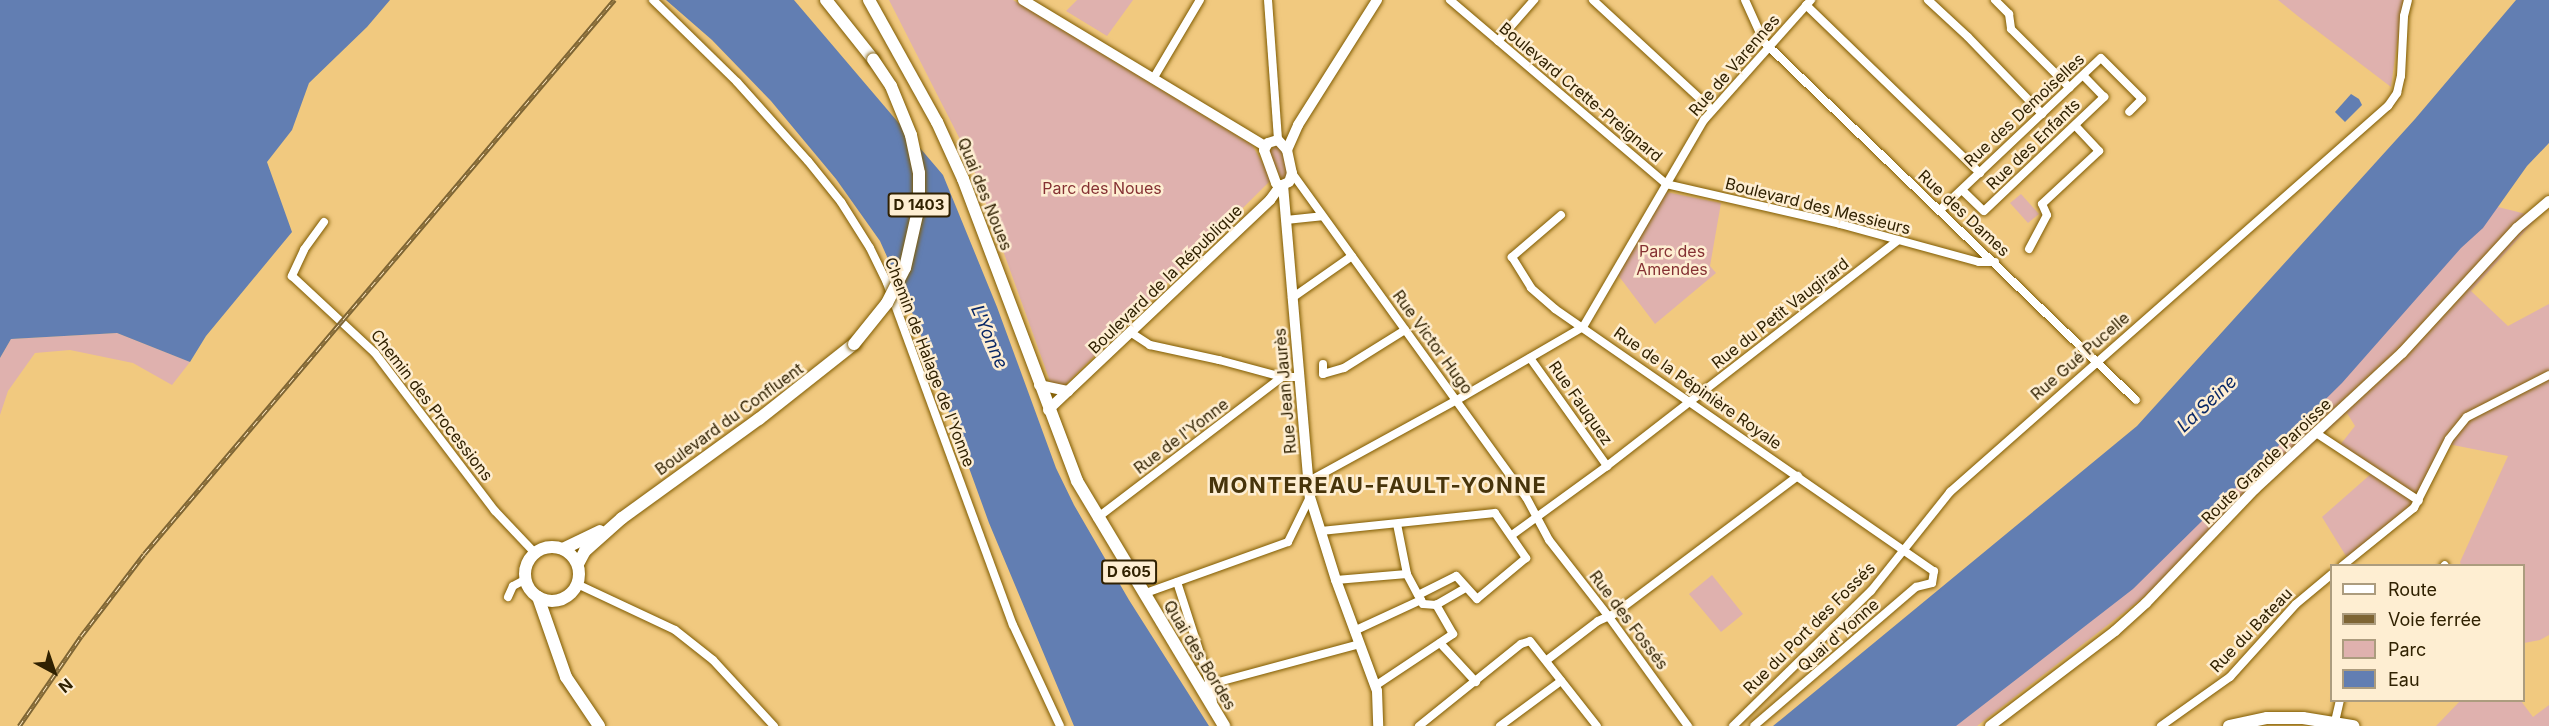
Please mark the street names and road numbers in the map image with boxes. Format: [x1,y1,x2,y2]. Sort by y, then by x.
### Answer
street label: Rue de Varennes [1685,10,1783,120]
street label: Boulevard Crette-Preignard [1496,18,1666,166]
street label: Rue des Demoiselles [1960,49,2088,171]
street label: Rue des Enfants [1982,95,2084,193]
street label: Quai des Noues [954,135,1016,253]
street label: Rue des Dames [1914,166,2014,260]
street label: Boulevard des Messieurs [1723,174,1913,238]
road number: D 1403 [888,193,950,217]
street label: Boulevard de la République [1084,200,1246,358]
street label: Chemin de Halage de l'Yonne [881,254,979,470]
street label: Rue du Petit Vaugirard [1708,254,1852,372]
street label: Rue Victor Hugo [1389,286,1477,398]
street label: Rue Gué Pucelle [2027,308,2133,404]
street label: Rue de la Pépinière Royale [1610,323,1786,453]
street label: Chemin des Processions [367,326,497,484]
street label: Rue Jean Jaurès [1270,327,1300,455]
street label: Rue Fauquez [1545,357,1617,449]
street label: Boulevard du Confluent [651,359,807,479]
street label: Rue de l'Yonne [1130,394,1232,478]
street label: Route Grande Paroisse [2197,394,2335,528]
street label: Rue du Port des Fossés [1739,558,1879,698]
road number: D 605 [1100,560,1158,584]
street label: Rue des Fossés [1586,567,1672,673]
street label: Rue du Bateau [2206,584,2296,676]
street label: Quai d'Yonne [1794,595,1882,675]
street label: Quai des Bordes [1160,597,1240,713]

